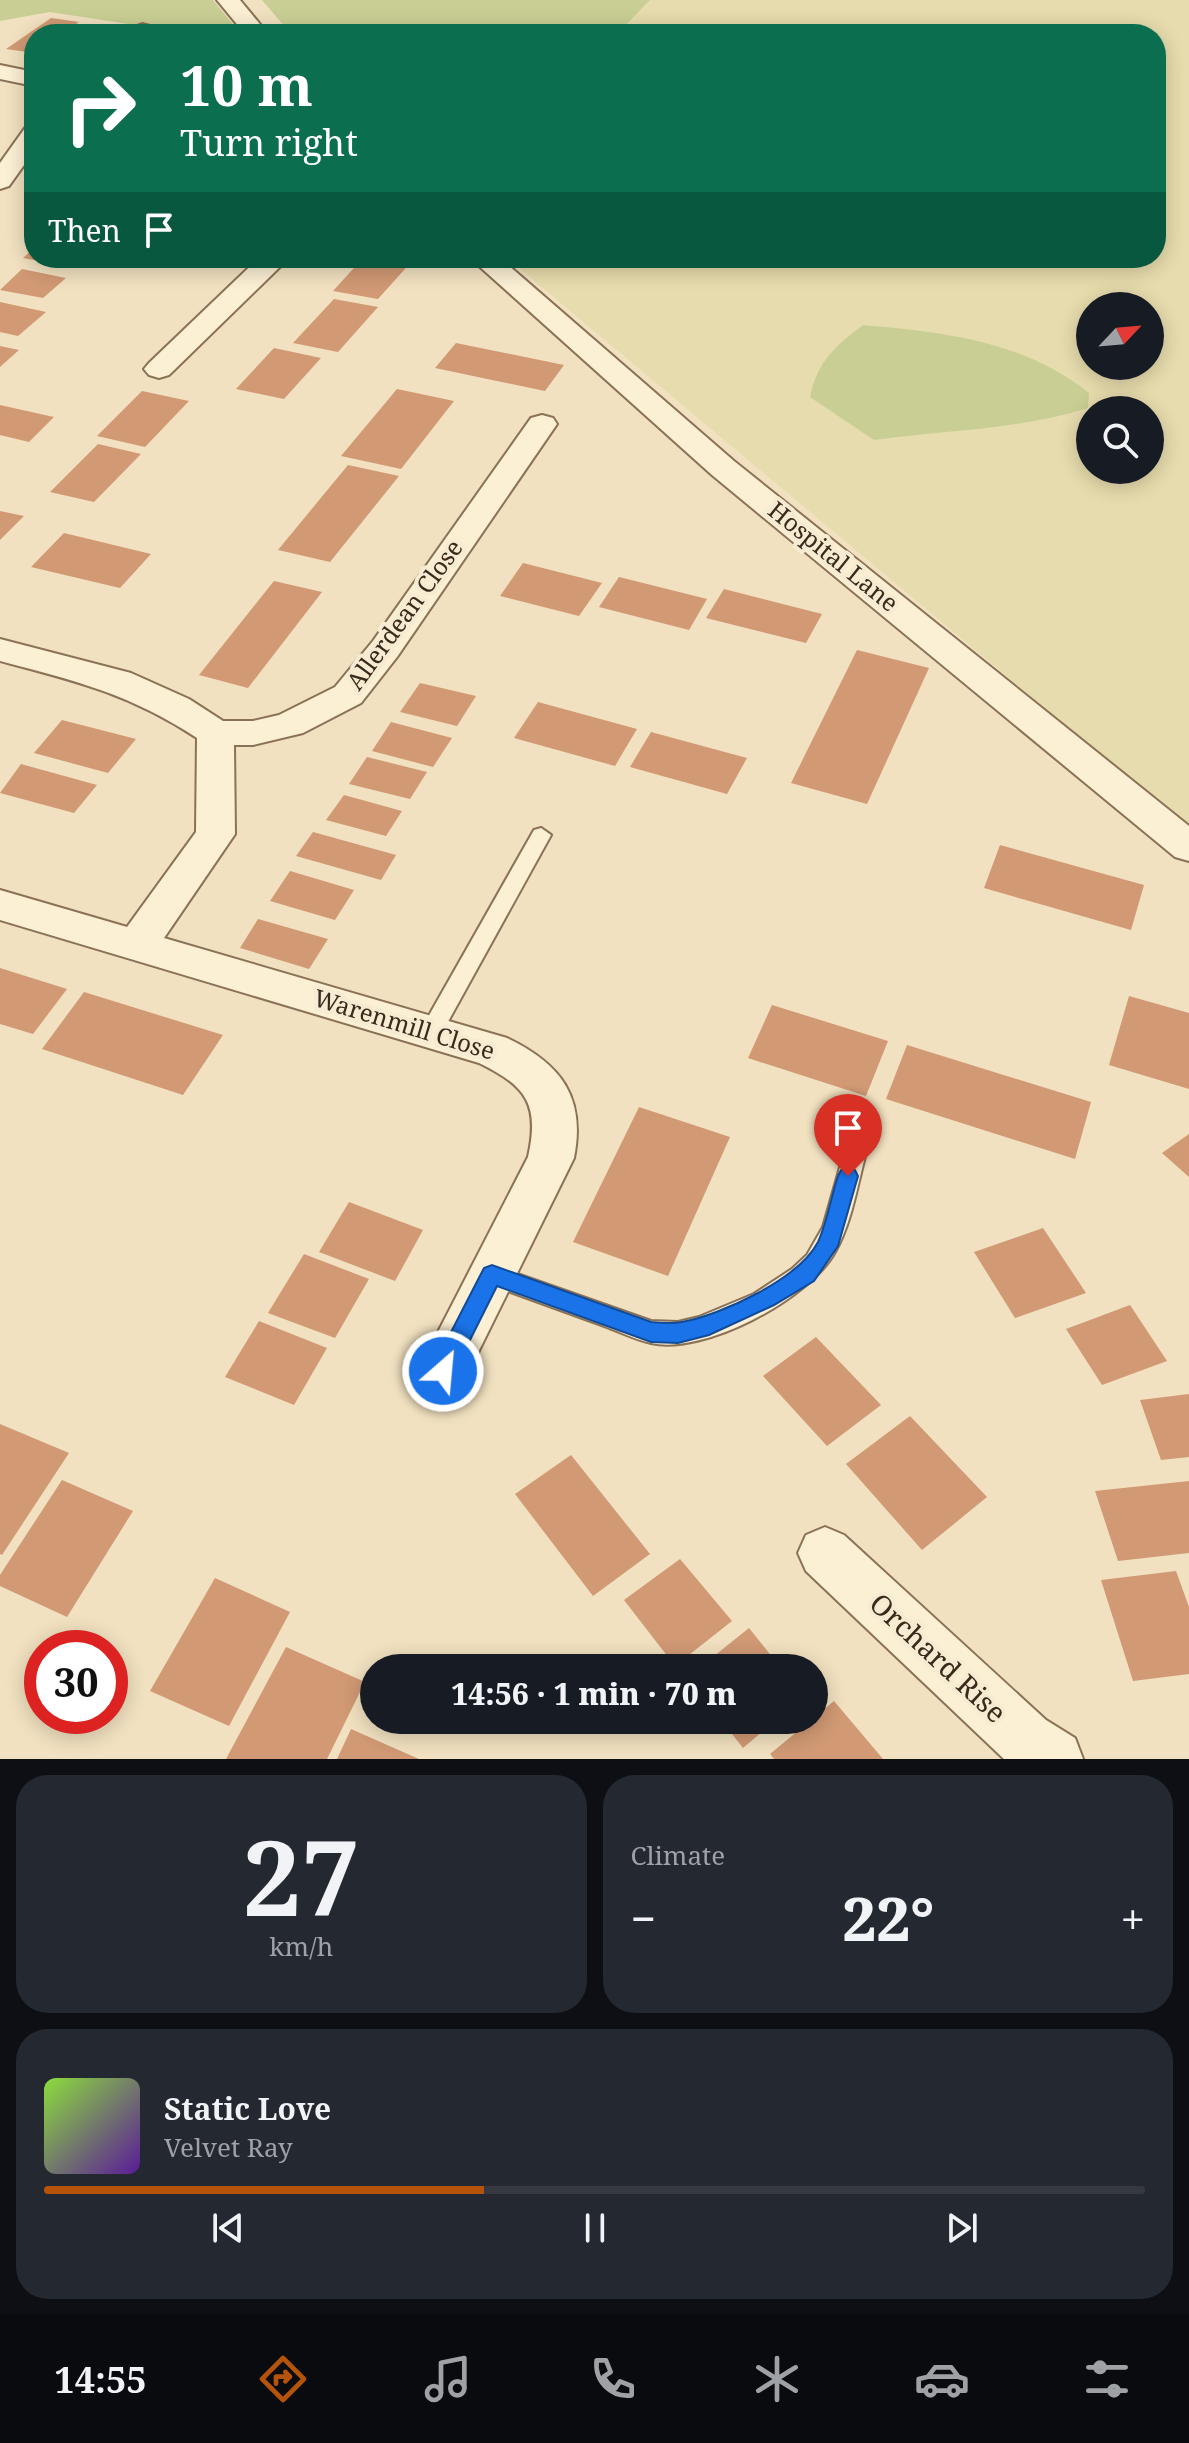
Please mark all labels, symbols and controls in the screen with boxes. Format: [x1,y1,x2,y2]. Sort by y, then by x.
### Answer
text: 10 m [180,46,313,122]
icon: right [48,56,152,160]
text: Turn right [180,118,358,167]
icon: arrive [137,208,181,252]
text: Then [48,210,121,251]
north arrow [1076,292,1164,380]
map controls [1076,292,1164,484]
button: search [1076,396,1164,484]
street label: Hospital Lane [762,493,906,619]
street label: Allerdean Close [338,532,470,696]
street label: Warenmill Close [310,980,499,1067]
pin [814,1094,882,1176]
icon: arrive [826,1106,870,1150]
position arrow [401,1329,485,1413]
street label: Orchard Rise [862,1584,1015,1730]
speed limit sign: 30 [24,1630,128,1734]
text: 14:56 · 1 min · 70 m [451,1673,737,1714]
text: 27 [242,1805,360,1946]
text: Climate [631,1837,725,1873]
text: 22° [842,1877,934,1959]
text: − [631,1888,656,1948]
text: + [1120,1888,1145,1948]
text: km/h [269,1928,333,1964]
text: Static Love [164,2088,331,2129]
text: Velvet Ray [164,2129,293,2165]
icon: previous [206,2206,250,2250]
icon: pause [573,2206,617,2250]
icon: next [940,2206,984,2250]
icon: directions [255,2351,311,2407]
icon: music [420,2351,476,2407]
icon: phone [585,2351,641,2407]
icon: climate [749,2351,805,2407]
icon: car [914,2351,970,2407]
icon: filters [1079,2351,1135,2407]
text: 14:55 [54,2355,147,2404]

